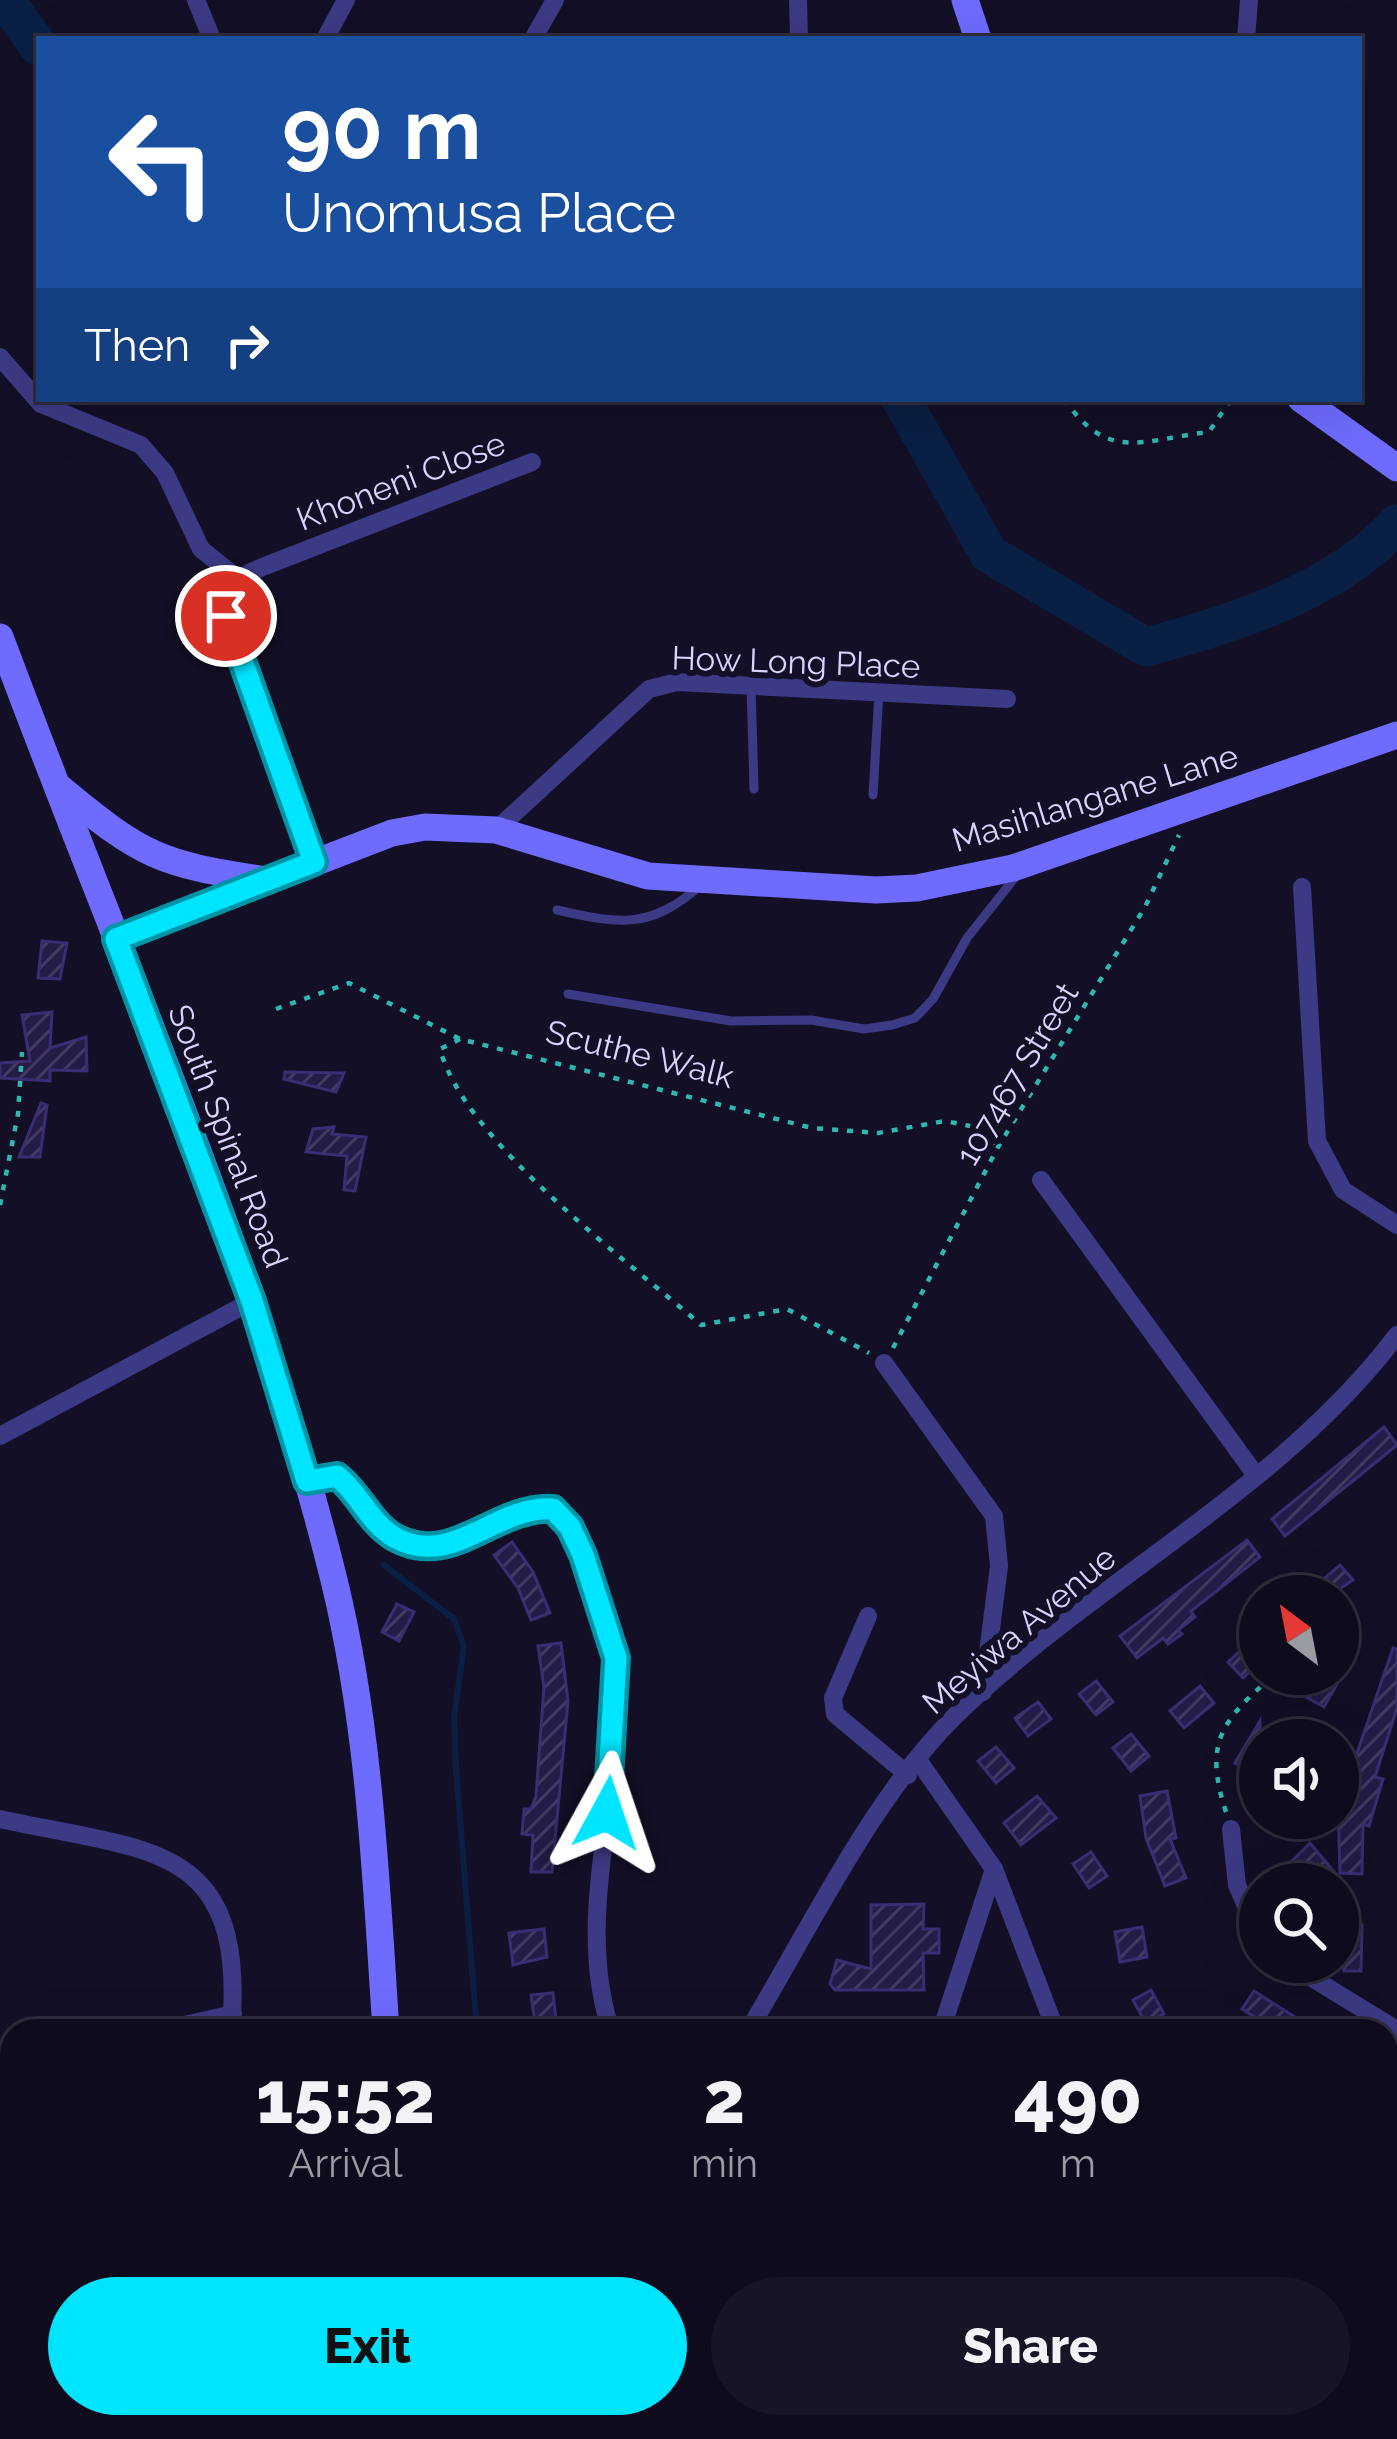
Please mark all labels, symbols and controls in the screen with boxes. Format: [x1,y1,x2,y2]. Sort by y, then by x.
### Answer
text: 90 m [282,80,481,179]
icon: left [84,84,240,240]
text: Unomusa Place [282,181,676,245]
icon: right [214,312,280,378]
text: Then [84,319,190,372]
street label: Khoneni Close [291,423,511,539]
pin [175,565,277,667]
icon: arrive [193,583,259,649]
street label: How Long Place [671,638,921,686]
street label: Masihlangane Lane [947,736,1243,860]
street label: 107467 Street [947,976,1087,1172]
street label: South Spinal Road [160,999,296,1273]
street label: Scuthe Walk [542,1012,738,1096]
street label: Meyiwa Avenue [914,1538,1124,1722]
north arrow [1239,1575,1359,1695]
map controls [1239,1575,1359,1983]
button: sound [1239,1719,1359,1839]
position arrow [544,1750,670,1876]
button: search [1239,1863,1359,1983]
text: 15:52 [256,2055,435,2140]
text: 2 [704,2055,745,2140]
text: 490 [1014,2055,1142,2140]
text: Arrival [288,2140,403,2186]
text: min [691,2140,758,2186]
text: m [1060,2140,1096,2186]
button: Exit [48,2277,687,2415]
button: Share [711,2277,1350,2415]

